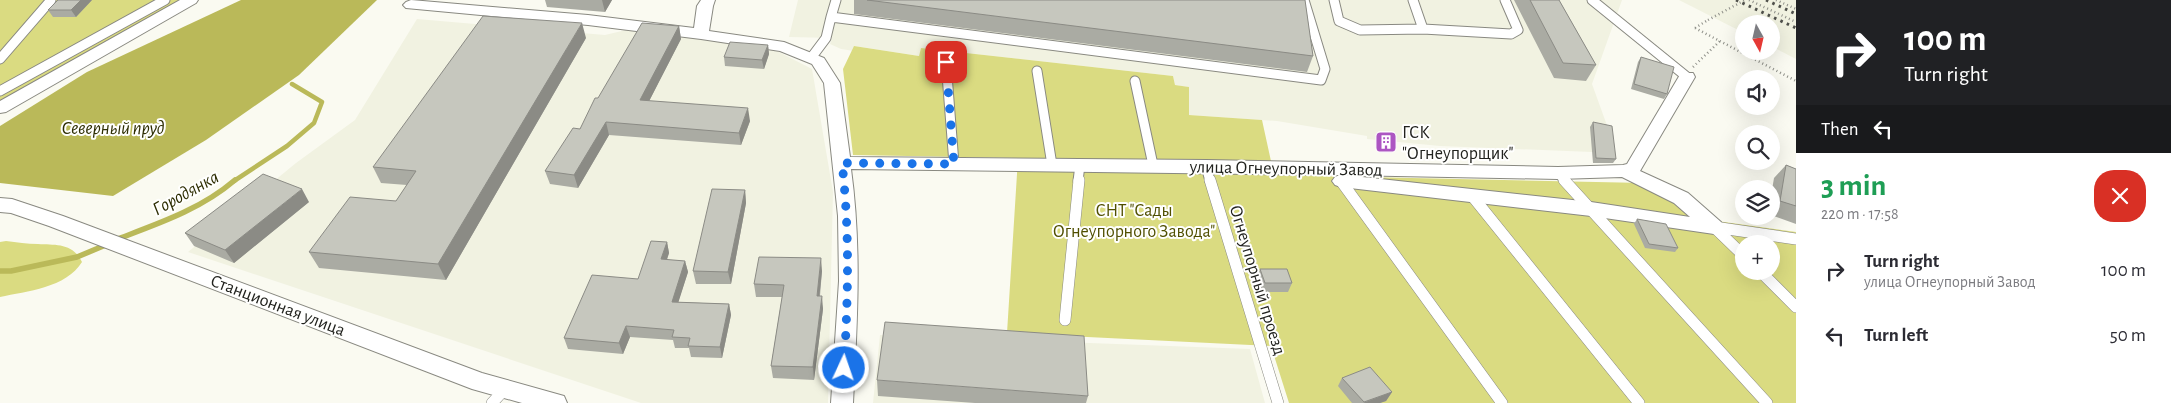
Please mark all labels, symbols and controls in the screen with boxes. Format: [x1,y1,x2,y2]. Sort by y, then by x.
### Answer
north arrow [1735,15,1780,60]
map controls [1735,15,1780,280]
icon: right [1821,20,1886,85]
text: 100 m [1904,22,1987,57]
pin [925,41,967,83]
icon: arrive [932,48,960,76]
text: Turn right [1904,63,1988,85]
button: sound [1735,70,1780,115]
icon: left [1869,115,1897,143]
water label: Северный пруд [62,119,165,138]
text: Then [1821,120,1859,139]
place label: ГСК "Огнеупорщик" [1402,124,1513,163]
button: search [1735,125,1780,170]
building icon: ГСК "Огнеупорщик" [1374,130,1398,154]
street label: улица Огнеупорный Завод [1188,158,1383,180]
water label: Городянка [149,167,222,219]
button: close [2094,170,2146,222]
text: 3 min [1821,171,1886,201]
button: layers [1735,180,1780,225]
park label: СНТ "Сады Огнеупорного Завода" [1053,202,1215,241]
street label: Огнеупорный проезд [1226,203,1288,357]
text: 220 m · 17:58 [1821,206,1899,222]
button: + [1735,235,1780,280]
text: Turn right [1864,252,1939,271]
icon: right [1821,257,1849,285]
text: 100 m [2101,261,2146,280]
street label: Станционная улица [208,272,347,340]
text: улица Огнеупорный Завод [1864,274,2035,290]
icon: left [1821,322,1849,350]
text: Turn left [1864,326,1928,345]
text: 50 m [2110,326,2146,345]
position arrow [817,341,869,393]

